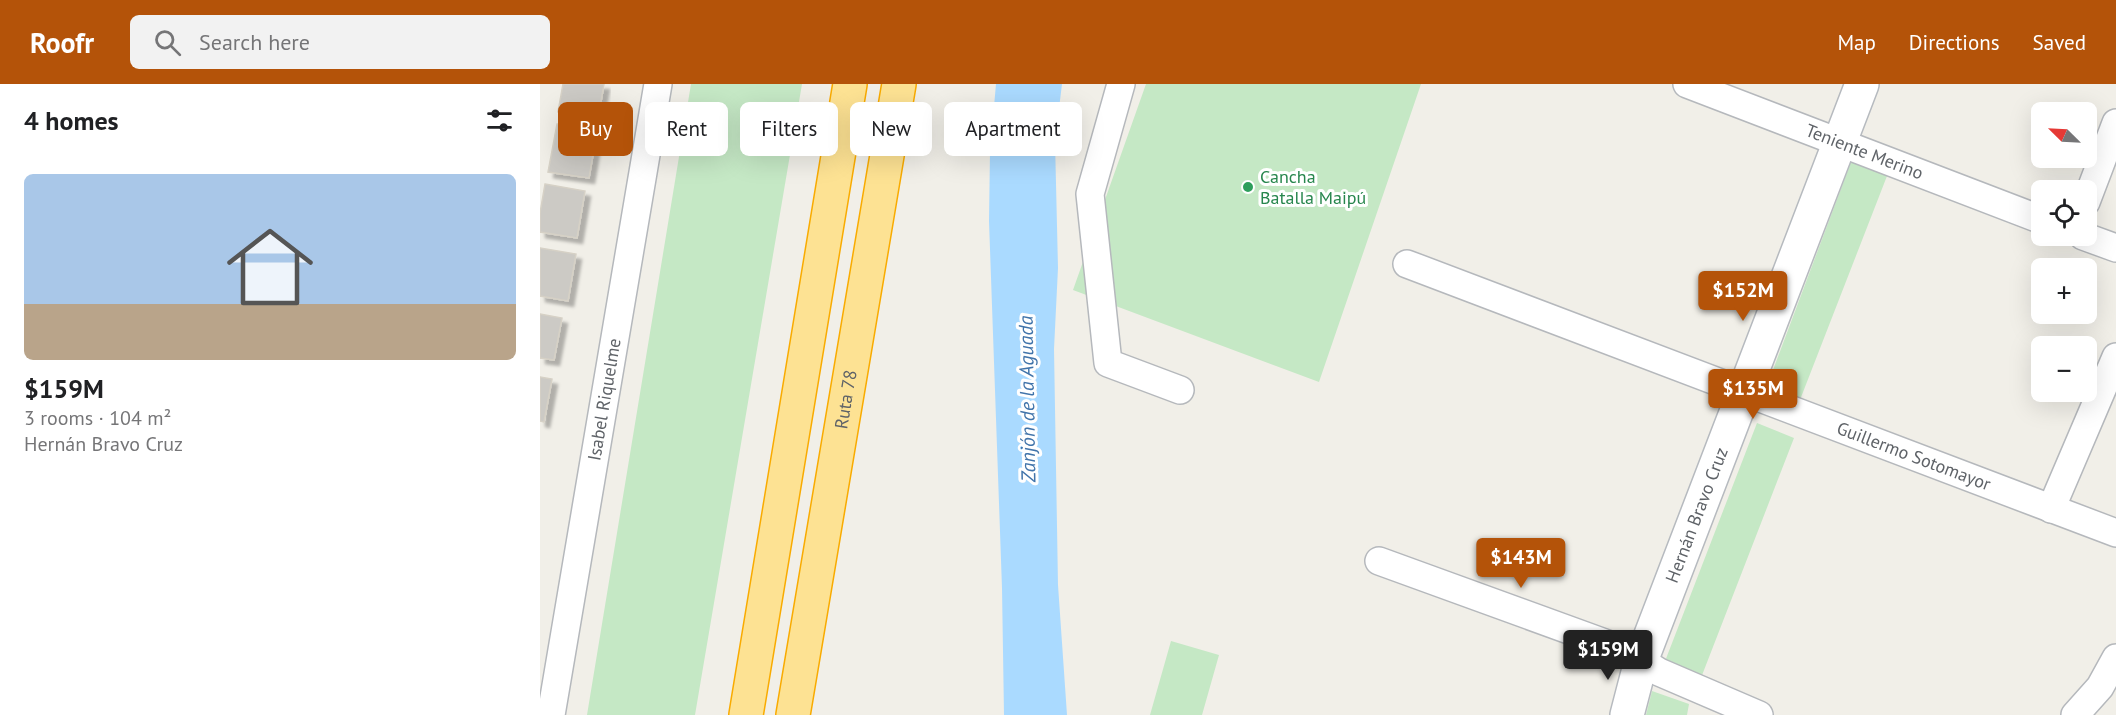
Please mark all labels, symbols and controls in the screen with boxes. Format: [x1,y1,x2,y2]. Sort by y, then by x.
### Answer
search box [130,15,550,69]
text: Roofr [30,24,94,61]
icon: search [151,26,184,59]
text: Search here [199,28,310,56]
text: Map [1837,29,1876,56]
text: Directions [1909,29,2000,56]
text: Saved [2033,29,2086,56]
chip: Buy [558,102,633,156]
chip: Rent [645,102,728,156]
chip: Filters [740,102,838,156]
chip: New [850,102,932,156]
chip: Apartment [944,102,1082,156]
north arrow [2031,102,2097,168]
map controls [2031,102,2097,402]
text: 4 homes [24,104,119,137]
icon: filters [483,104,516,137]
street label: Teniente Merino [1802,119,1927,184]
place label: Cancha Batalla Maipú [1260,165,1366,209]
marker: Cancha Batalla Maipú [1241,180,1255,194]
button: locate [2031,180,2097,246]
icon: home [216,213,324,321]
button: + [2031,258,2097,324]
pin: $152M [1701,271,1785,322]
text: $152M [1712,277,1774,303]
water label: Zanjón de la Aguada [1013,315,1041,483]
street label: Isabel Riquelme [582,336,626,462]
button: − [2031,336,2097,402]
street label: Ruta 78 [829,368,862,431]
pin: $135M [1711,369,1795,420]
text: $159M [24,372,104,405]
text: $135M [1722,375,1784,401]
text: 3 rooms · 104 m² [24,405,171,431]
street label: Guillermo Sotomayor [1834,416,1994,495]
text: Hernán Bravo Cruz [24,431,183,457]
street label: Hernán Bravo Cruz [1660,444,1733,586]
pin: $143M [1479,538,1563,589]
text: $143M [1490,544,1552,570]
pin: $159M [1566,630,1650,681]
text: $159M [1577,636,1639,662]

